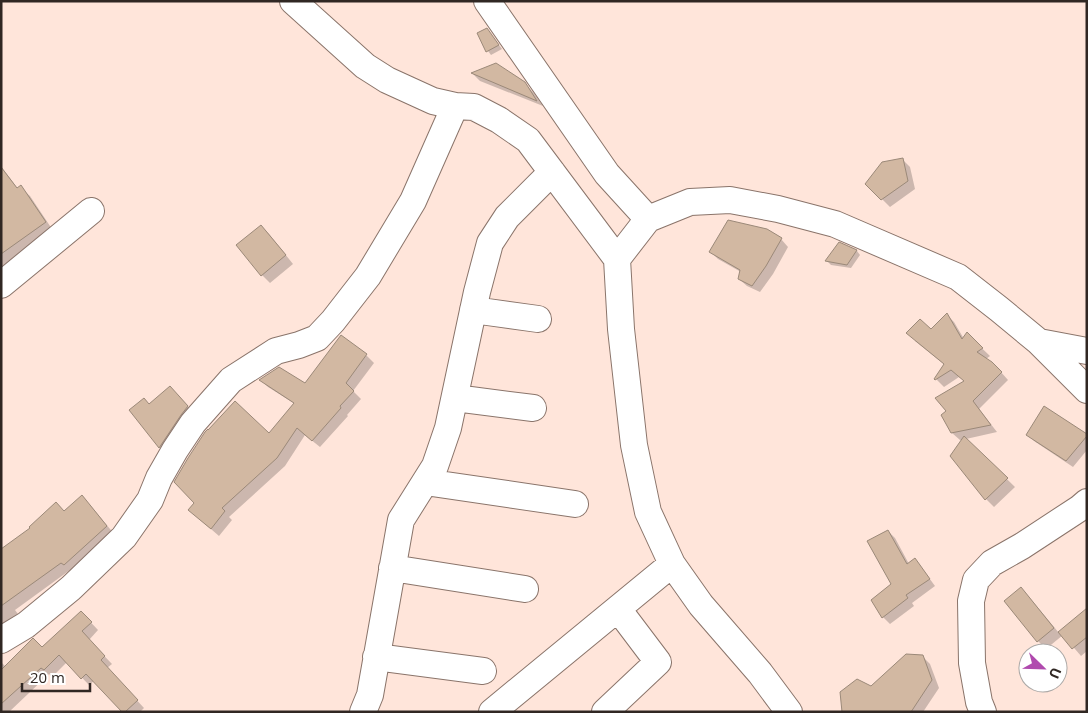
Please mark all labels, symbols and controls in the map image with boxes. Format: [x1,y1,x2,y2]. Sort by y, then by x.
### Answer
north arrow [1018,643,1068,693]
scale bar [22,660,90,692]
text: U [1045,665,1066,682]
text: 20 m [30,667,65,687]

